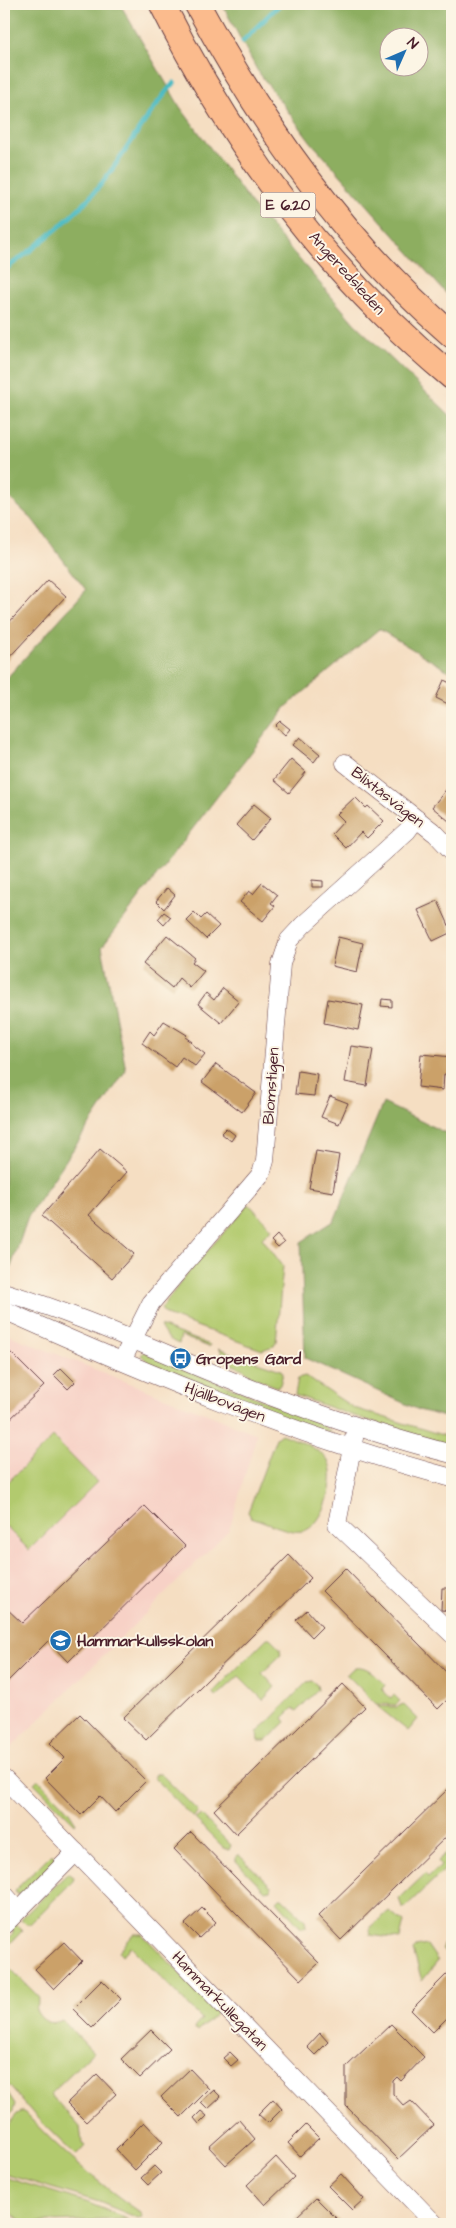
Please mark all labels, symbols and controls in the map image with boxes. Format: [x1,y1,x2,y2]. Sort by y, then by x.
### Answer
north arrow [378,28,428,78]
text: N [402,33,423,54]
road number: E 6.20 [260,192,316,218]
street label: Angeredsleden [303,227,390,320]
street label: Blixtåsvägen [346,761,429,833]
street label: Blomstigen [257,1047,286,1125]
bus stop icon: Gropens Gård [168,1347,192,1371]
place label: Gropens Gård [196,1348,302,1370]
street label: Hjällbovägen [181,1376,269,1428]
school or university icon: Hammarkullsskolan [49,1629,73,1653]
place label: Hammarkullsskolan [77,1630,213,1652]
street label: Hammarkullegatan [166,1946,273,2056]

